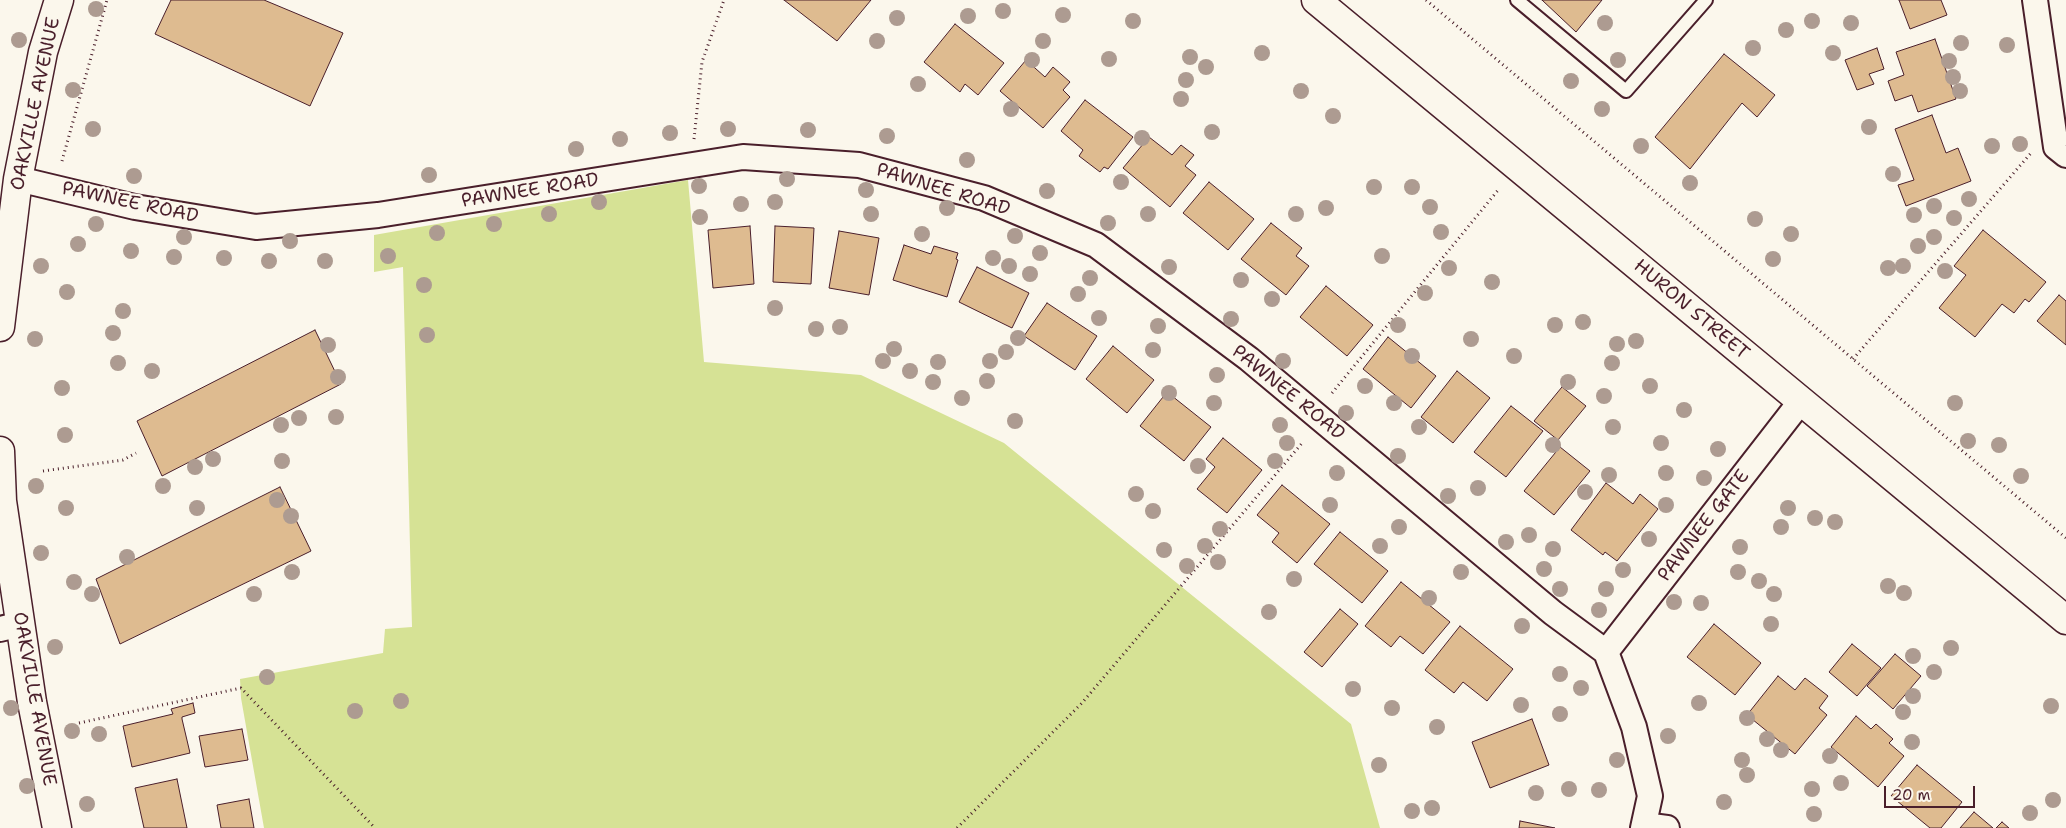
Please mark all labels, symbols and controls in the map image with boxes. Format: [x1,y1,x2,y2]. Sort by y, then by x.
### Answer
street label: OAKVILLE AVENUE [7,15,65,193]
street label: PAWNEE ROAD [873,159,1013,221]
street label: PAWNEE ROAD [460,169,600,213]
street label: PAWNEE ROAD [60,177,200,229]
street label: HURON STREET [1629,255,1753,365]
street label: PAWNEE ROAD [1227,340,1349,446]
street label: PAWNEE GATE [1653,466,1755,586]
street label: OAKVILLE AVENUE [7,610,61,788]
scale bar [1886,776,1977,808]
text: 20 m [1892,785,1931,805]

